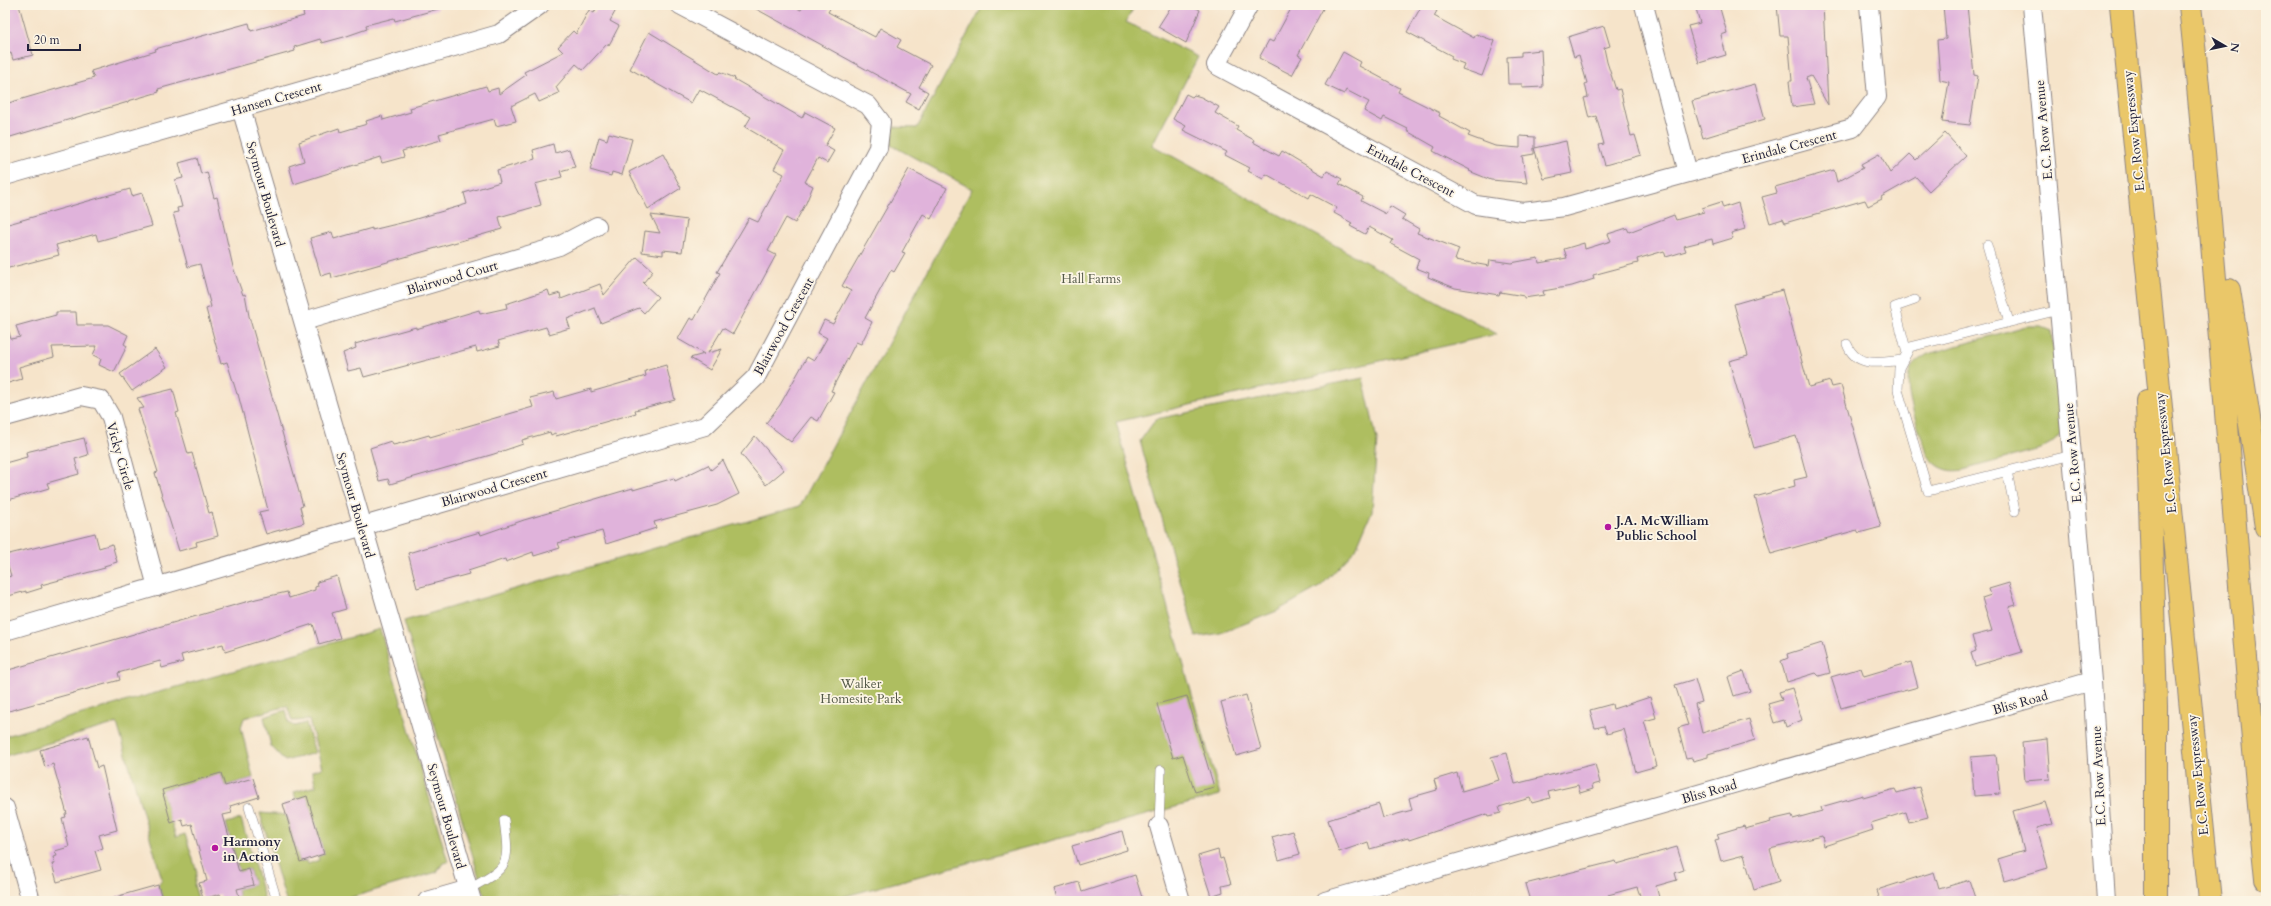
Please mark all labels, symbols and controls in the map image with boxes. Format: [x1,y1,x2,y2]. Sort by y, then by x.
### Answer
scale bar [28,26,80,52]
north arrow [2205,26,2245,66]
text: 20 m [34,32,61,48]
text: N [2226,42,2243,54]
street label: E.C. Row Expressway [2119,69,2149,192]
street label: Hansen Crescent [229,77,324,120]
street label: E.C. Row Avenue [2031,79,2057,181]
street label: Erindale Crescent [1740,126,1839,168]
street label: Seymour Boulevard [241,140,289,249]
street label: Erindale Crescent [1363,140,1458,202]
street label: Blairwood Court [405,256,500,300]
park label: Hall Farms [1061,270,1121,288]
street label: Blairwood Crescent [750,274,818,379]
street label: E.C. Row Expressway [2151,391,2181,514]
street label: E.C. Row Avenue [2060,402,2086,504]
street label: Vicky Circle [102,420,138,492]
street label: Seymour Boulevard [331,451,379,560]
street label: Blairwood Crescent [439,464,549,512]
place label: J.A. McWilliam Public School [1614,512,1709,545]
marker: J.A. McWilliam Public School [1603,522,1613,532]
park label: Walker Homesite Park [820,675,902,708]
street label: Bliss Road [1991,686,2050,719]
street label: E.C. Row Expressway [2183,713,2213,836]
street label: E.C. Row Avenue [2087,725,2111,826]
street label: Seymour Boulevard [422,762,470,871]
street label: Bliss Road [1680,775,1739,808]
place label: Harmony in Action [223,833,281,866]
marker: Harmony in Action [210,843,220,853]

